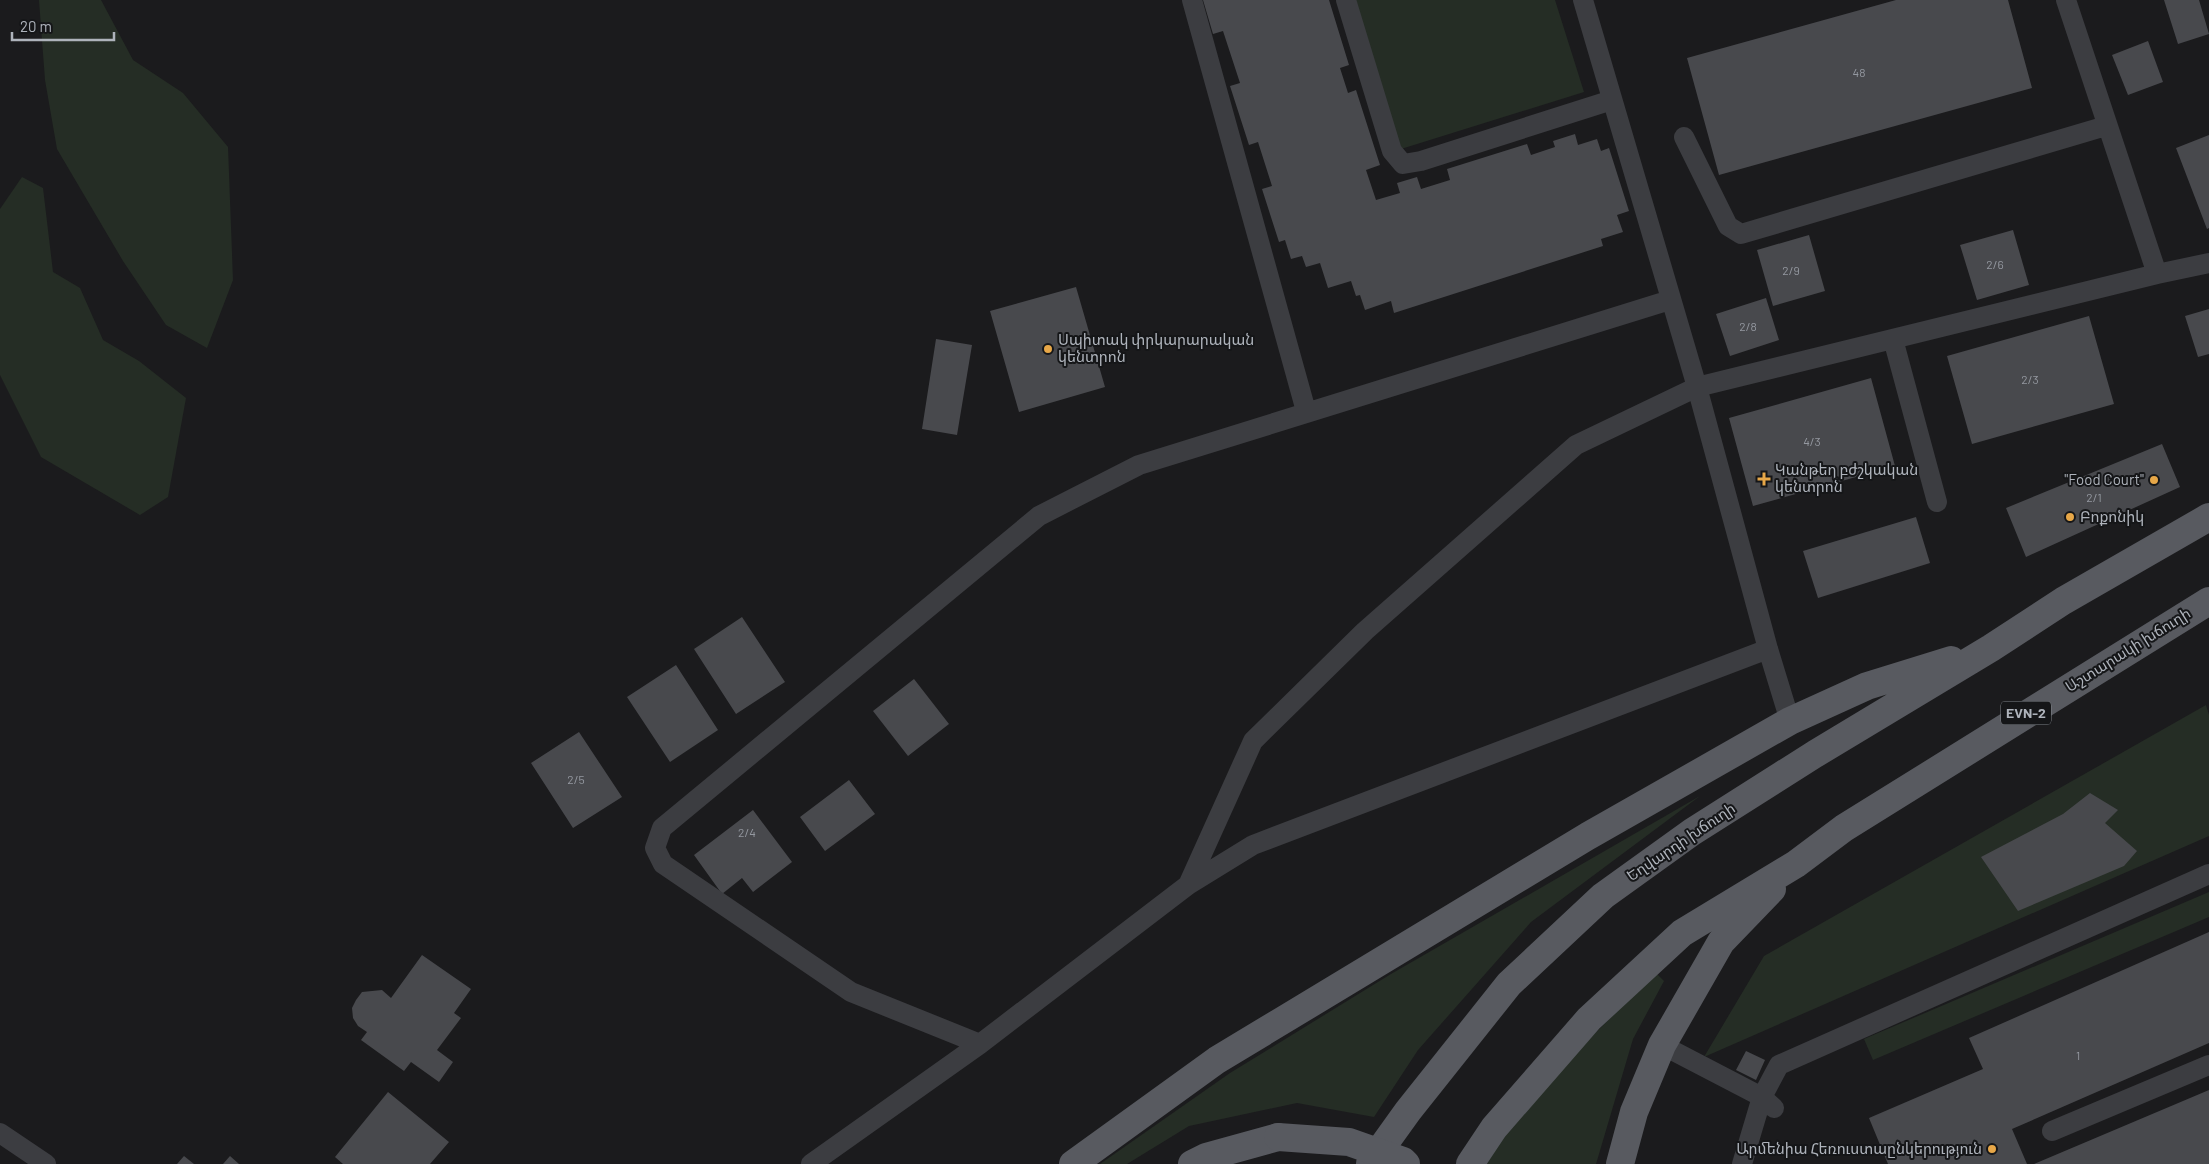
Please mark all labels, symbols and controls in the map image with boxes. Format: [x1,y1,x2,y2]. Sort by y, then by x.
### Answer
scale bar [12,10,115,42]
text: 20 m [20,17,52,35]
house number: 48 [1853,65,1865,79]
house number: 2/6 [1986,257,2004,271]
house number: 2/9 [1782,263,1800,277]
house number: 2/8 [1739,319,1757,333]
place label: Սպիտակ փրկարարական կենտրոն [1058,330,1254,366]
marker: Սպիտակ փրկարարական կենտրոն [1042,343,1054,355]
house number: 2/3 [2021,372,2039,386]
house number: 4/3 [1803,434,1821,448]
place label: Կանթեղ բժշկական կենտրոն [1775,460,1918,496]
place label: "Food Court" [2064,470,2144,488]
marker: Կանթեղ բժշկական կենտրոն [1757,472,1771,486]
marker: "Food Court" [2148,474,2160,486]
house number: 2/1 [2086,490,2102,504]
place label: Բոքոնիկ [2080,507,2144,526]
marker: Բոքոնիկ [2064,511,2076,523]
street label: Աշտարակի խճուղի [2062,603,2194,696]
road number: EVN-2 [2001,701,2051,724]
house number: 2/5 [567,772,585,786]
street label: Եղվարդի խճուղի [1623,798,1739,885]
house number: 2/4 [738,825,756,839]
house number: 1 [2076,1048,2080,1062]
place label: Արմենիա Հեռուստաընկերություն [1736,1139,1982,1158]
marker: Արմենիա Հեռուստաընկերություն [1986,1143,1998,1155]

